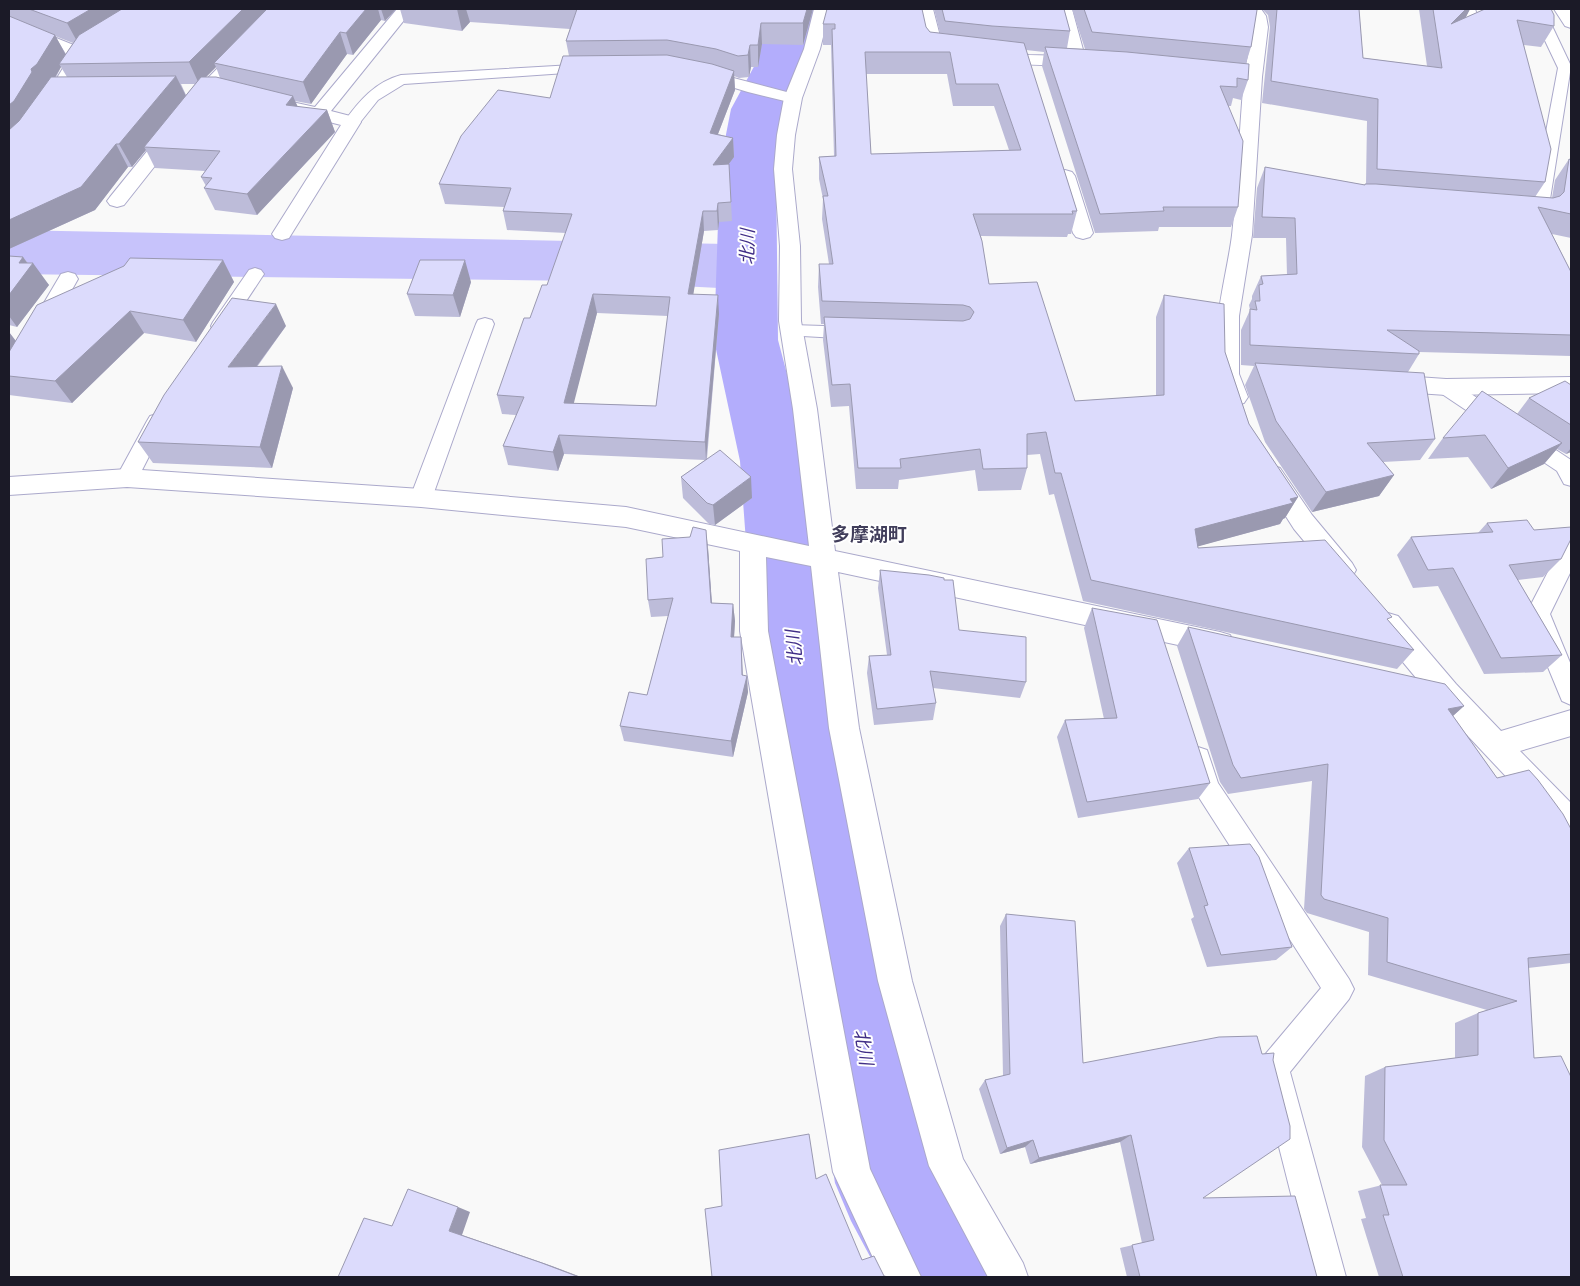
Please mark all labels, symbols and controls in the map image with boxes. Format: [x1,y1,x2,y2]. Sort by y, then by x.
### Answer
water label: 北川 [734,227,760,265]
district label: 多摩湖町 [831,521,907,547]
water label: 北川 [779,627,808,667]
water label: 北川 [849,1027,880,1069]

